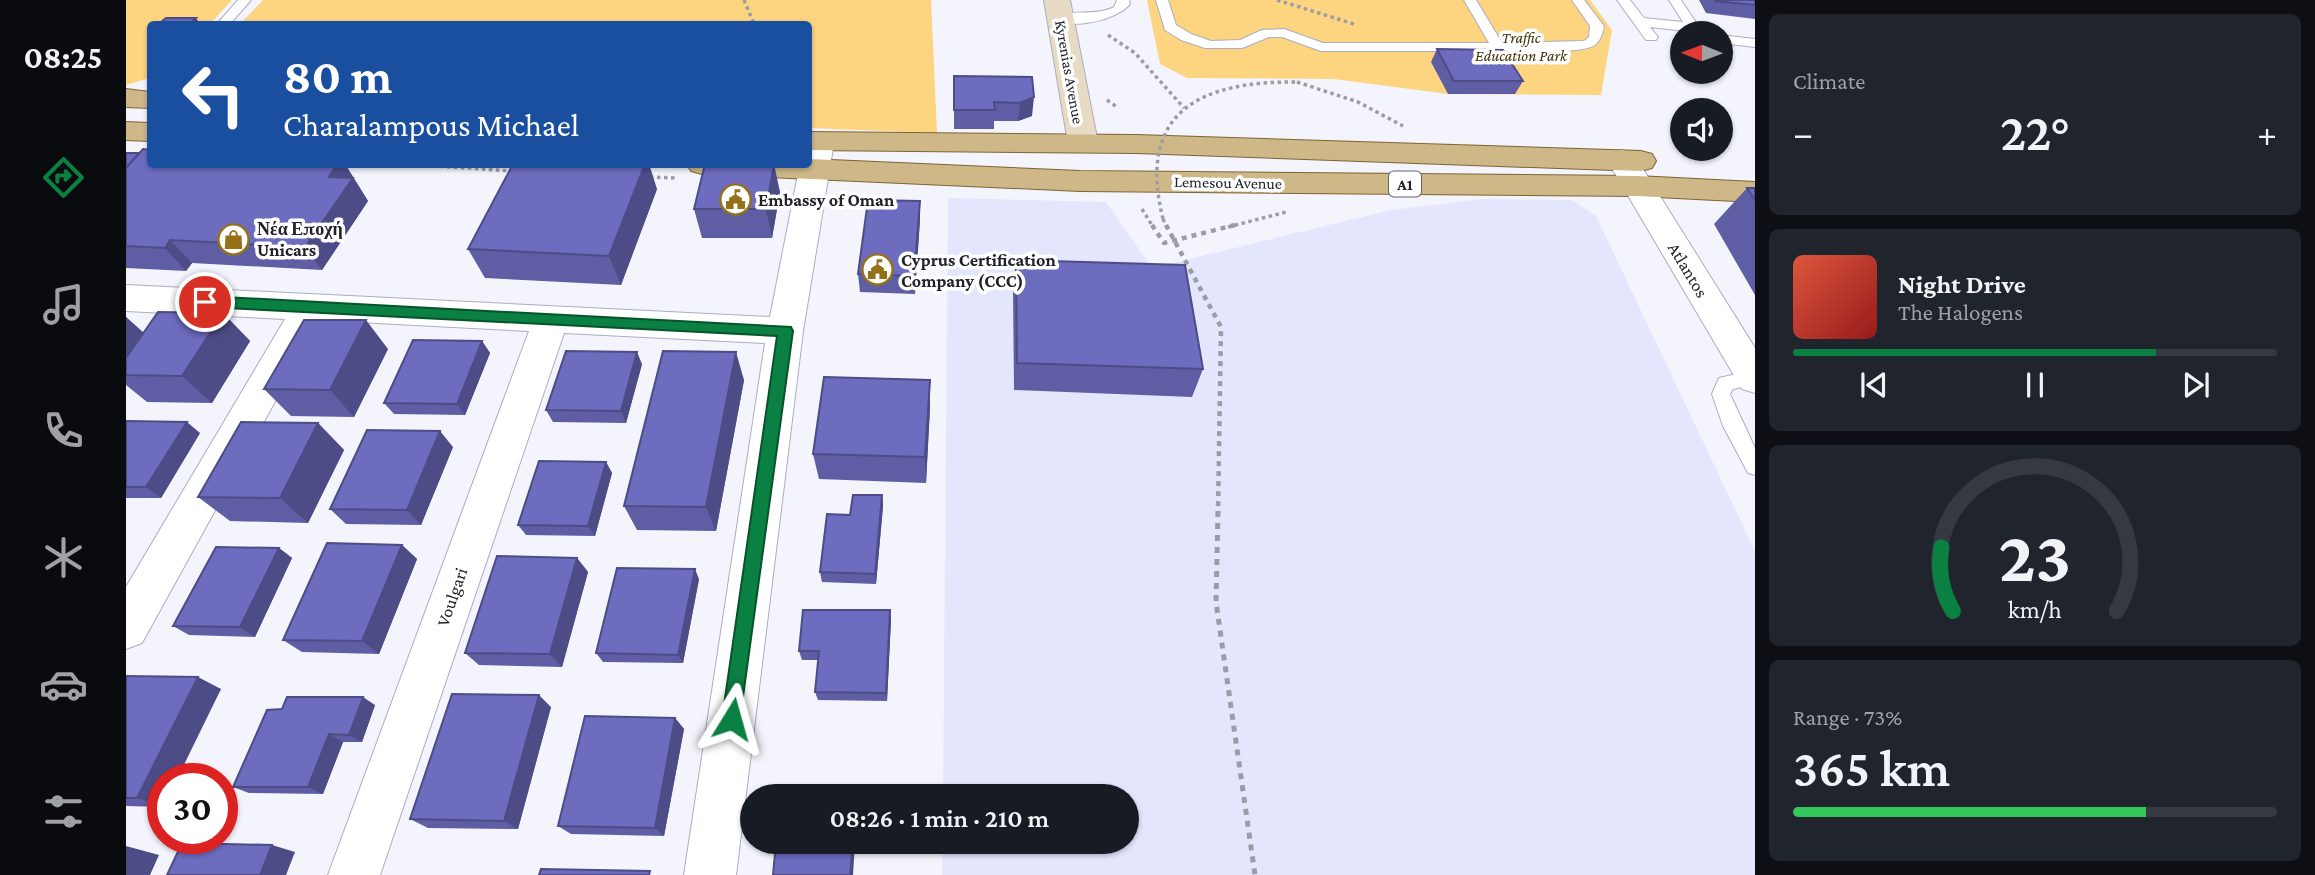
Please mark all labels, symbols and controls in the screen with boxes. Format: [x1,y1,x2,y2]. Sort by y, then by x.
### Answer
street label: Kyrenias Avenue [1051,19,1087,125]
north arrow [1670,21,1732,84]
map controls [1670,21,1733,161]
park label: Traffic Education Park [1475,29,1568,64]
text: 08:25 [24,39,102,75]
icon: left [168,49,259,140]
text: 80 m [283,49,392,104]
text: Climate [1793,68,1865,94]
button: sound [1670,98,1733,161]
text: 22° [2000,103,2070,161]
text: Charalampous Michael [283,107,579,143]
text: − [1793,112,1813,154]
text: + [2257,112,2277,154]
icon: directions [39,153,88,202]
road number: A1 [1389,172,1421,196]
street label: Lemesou Avenue [1174,173,1282,192]
public building icon: Embassy of Oman [718,183,752,217]
place label: Embassy of Oman [758,190,895,210]
place label: Νέα Εποχή Unicars [257,219,343,260]
shop icon: Νέα Εποχή Unicars [217,222,251,256]
street label: Atlantos [1664,239,1712,301]
place label: Cyprus Certification Company (CCC) [901,250,1056,292]
public building icon: Cyprus Certification Company (CCC) [861,253,895,287]
text: Night Drive [1898,270,2026,299]
pin [175,272,235,332]
icon: music [39,280,88,329]
icon: arrive [186,283,224,321]
text: The Halogens [1898,299,2023,325]
icon: previous [1855,366,1893,404]
icon: pause [2016,366,2054,404]
icon: next [2177,366,2215,404]
icon: phone [39,406,88,455]
text: 23 [1999,517,2071,598]
icon: climate [39,533,88,582]
street label: Voulgari [433,565,471,629]
text: km/h [2008,596,2062,623]
icon: car [39,660,88,709]
position arrow [695,682,769,756]
text: Range · 73% [1793,704,1902,730]
text: 365 km [1793,739,1950,797]
speed limit sign: 30 [147,763,238,854]
icon: filters [39,787,88,836]
text: 08:26 · 1 min · 210 m [830,804,1049,833]

